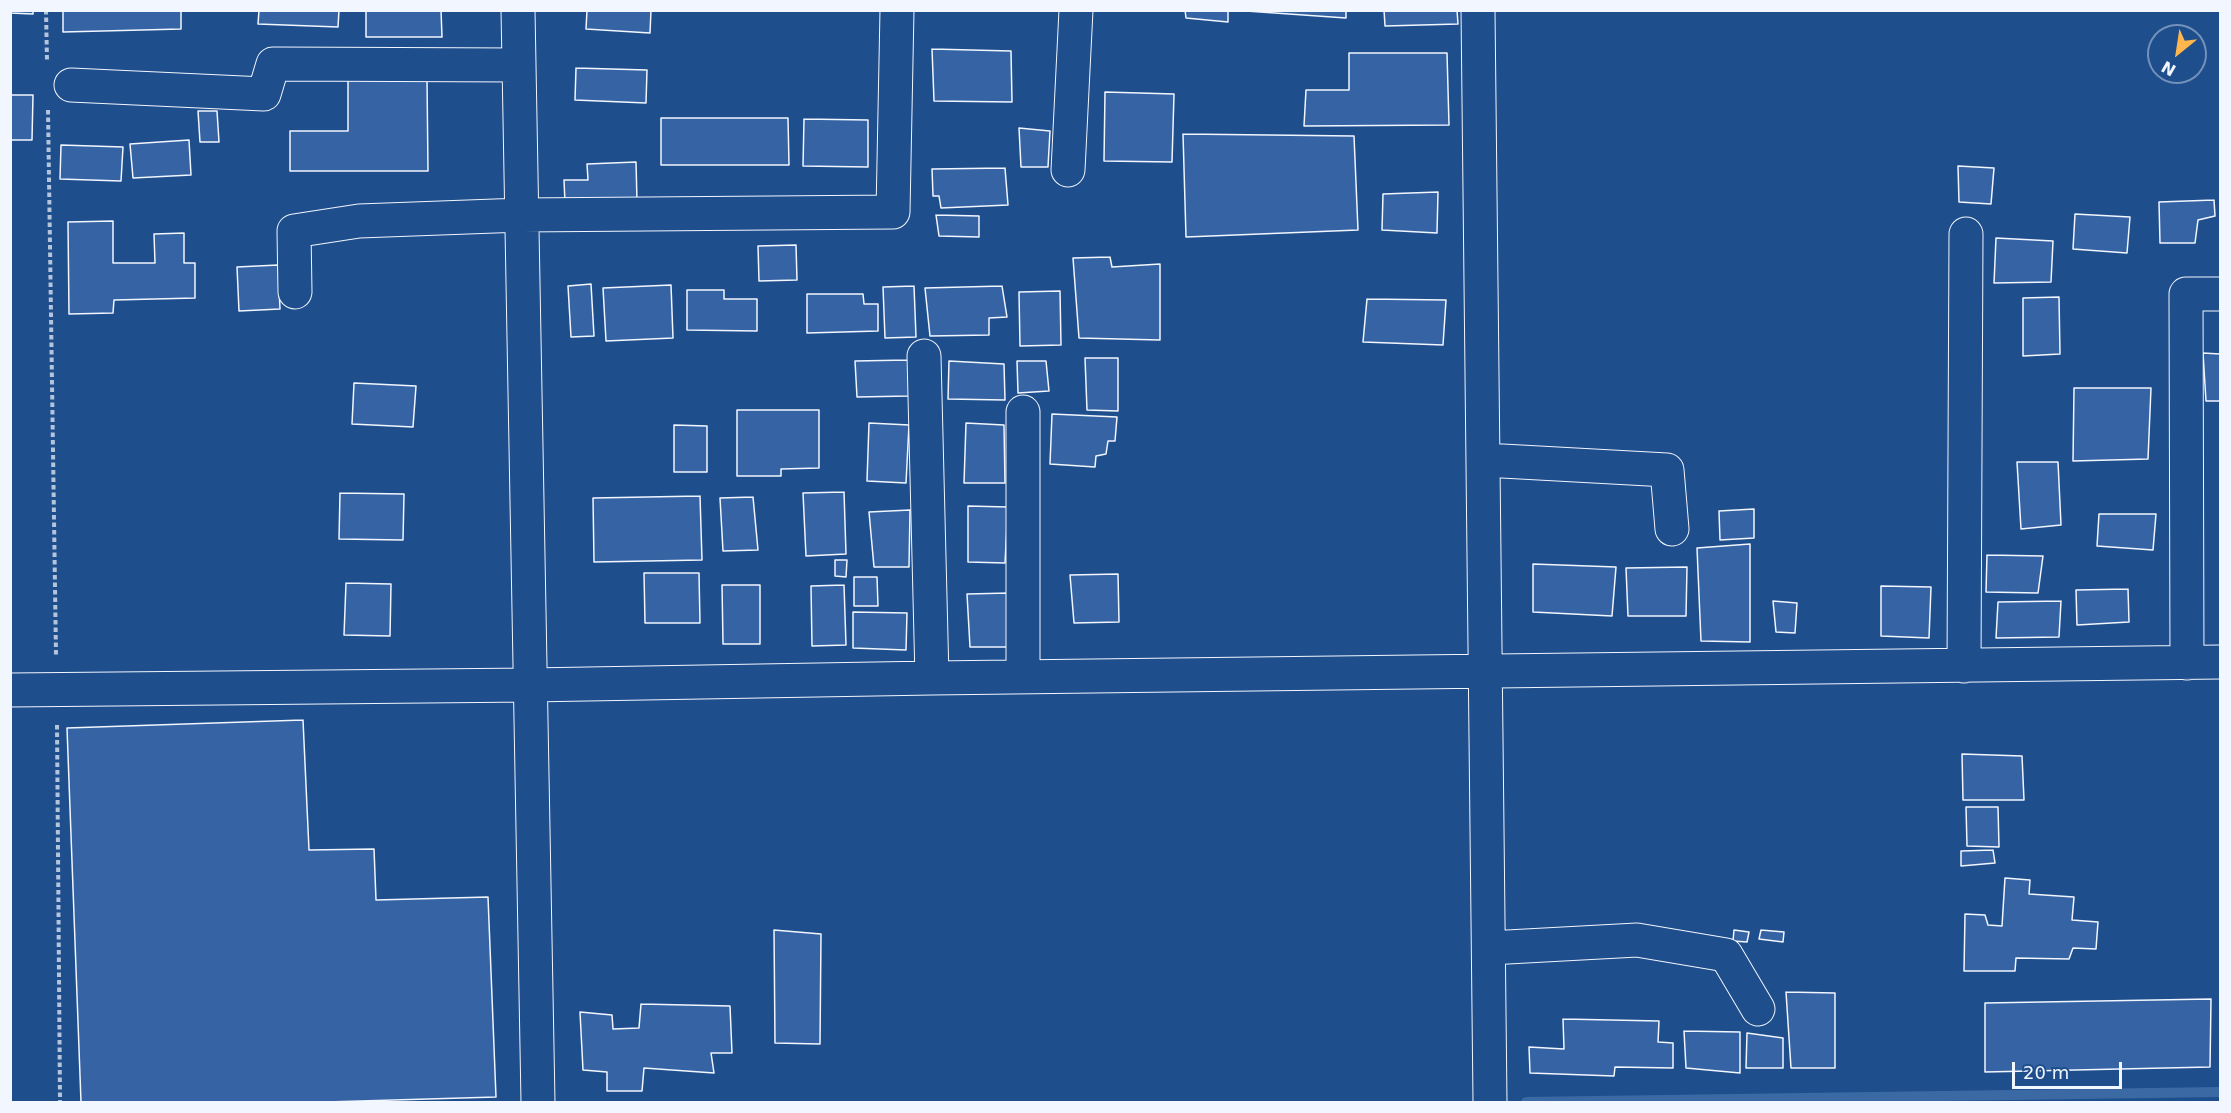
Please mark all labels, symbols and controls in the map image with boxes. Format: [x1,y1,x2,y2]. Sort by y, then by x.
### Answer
north arrow [2147,24,2207,84]
text: N [2158,57,2179,80]
scale bar [2015,1050,2124,1088]
text: 20 m [2023,1062,2069,1083]

